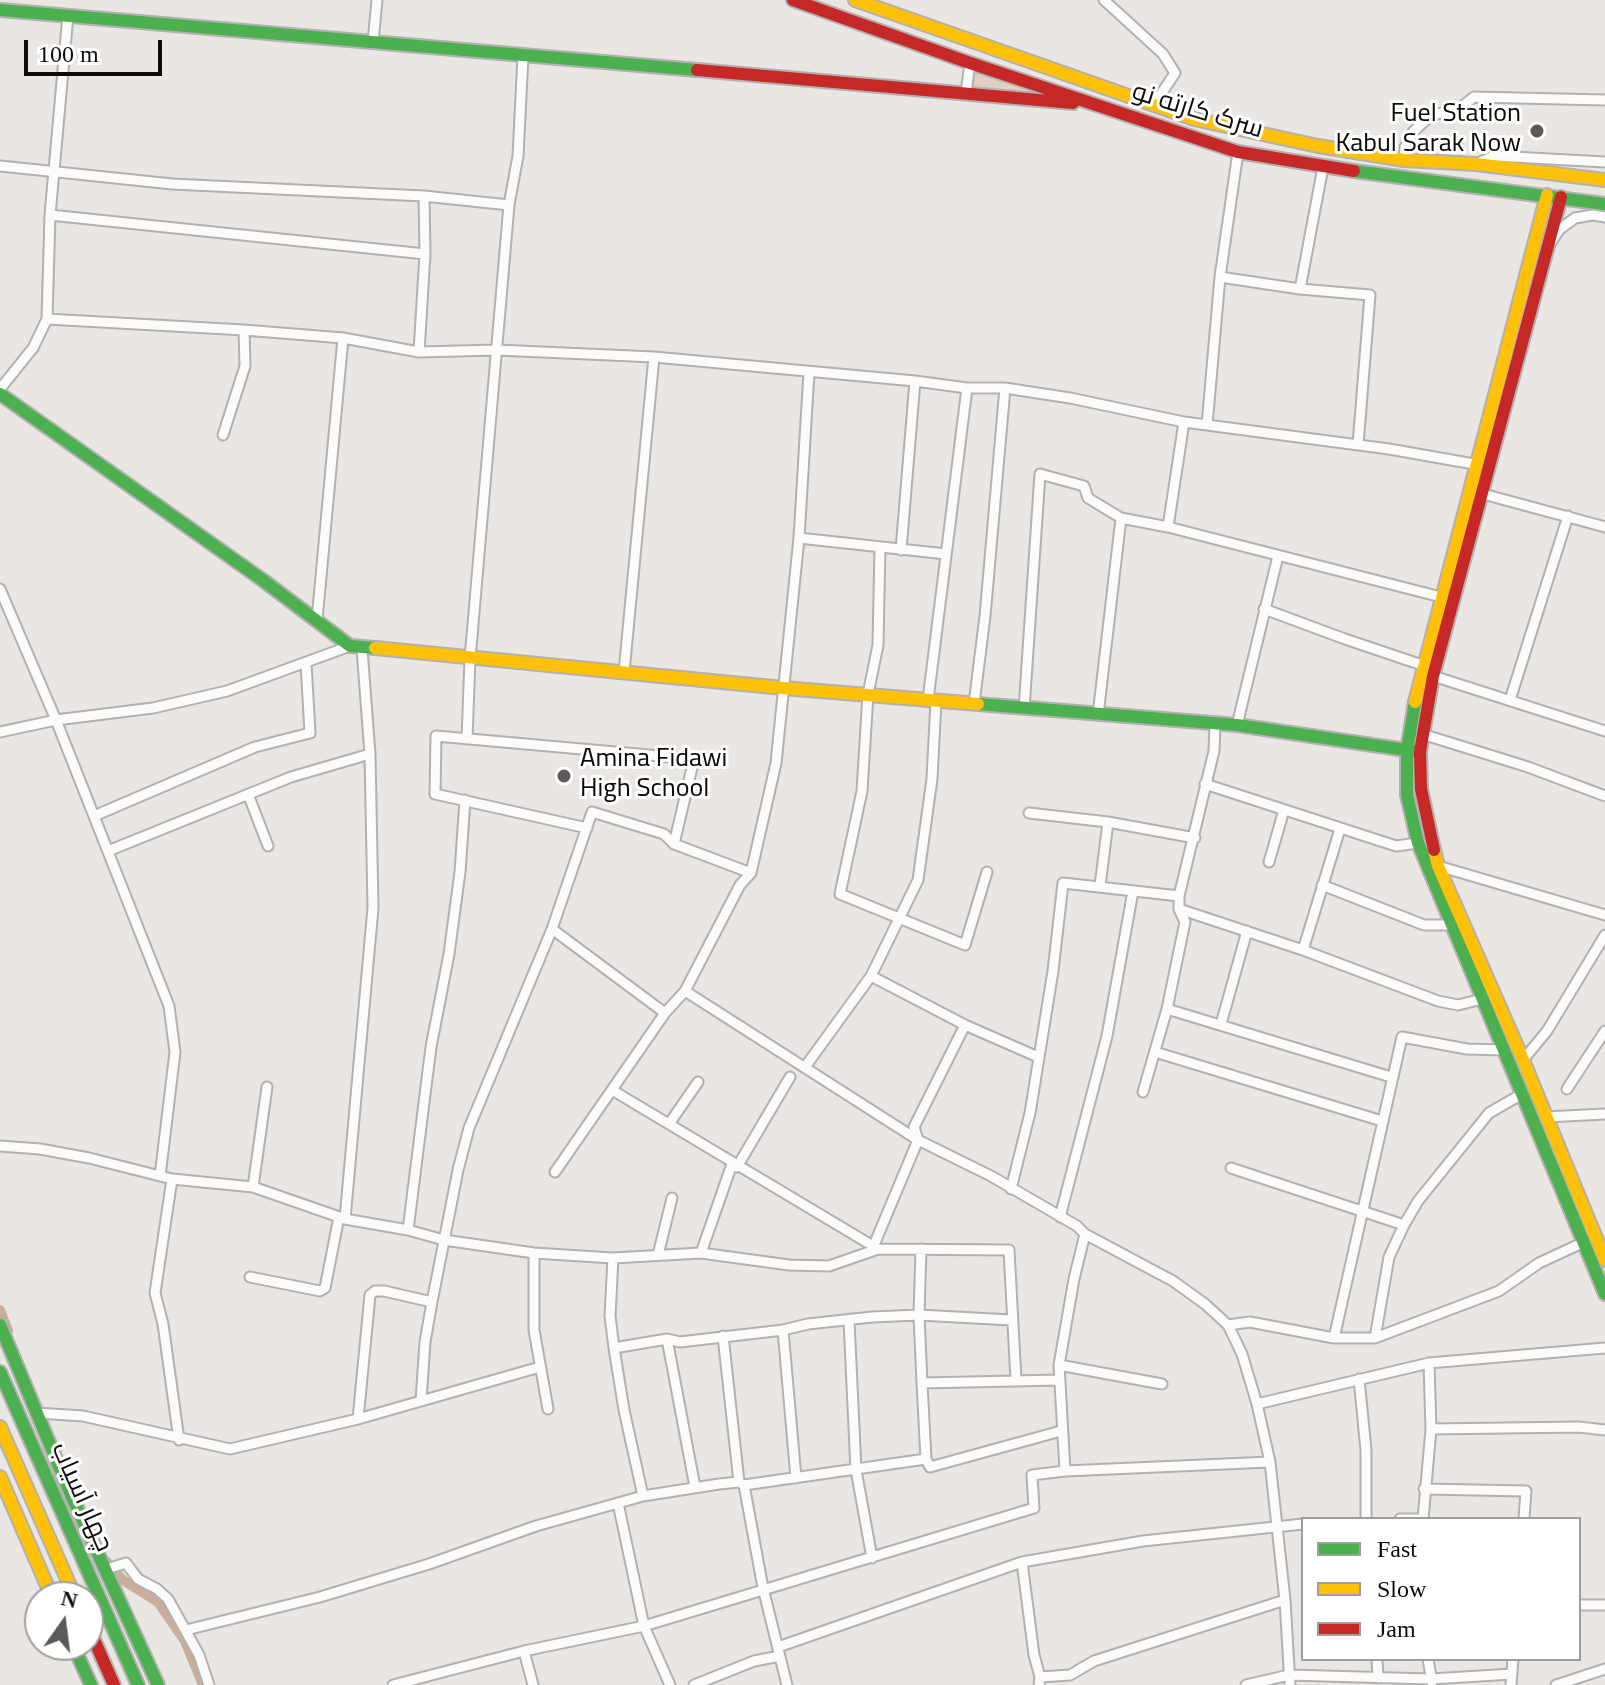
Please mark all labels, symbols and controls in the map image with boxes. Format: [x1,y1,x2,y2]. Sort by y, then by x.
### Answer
scale bar [28,24,166,74]
text: 100 m [38,41,99,67]
street label: سرک کارته نو [1128,78,1266,148]
place label: Fuel Station Kabul Sarak Now [1335,100,1521,162]
marker: Fuel Station Kabul Sarak Now [1528,122,1546,140]
place label: Amina Fidawi High School [580,745,727,806]
marker: Amina Fidawi High School [555,767,573,785]
street label: چهار آسیاب [42,1439,118,1557]
legend [1301,1517,1581,1661]
text: Fast [1377,1536,1417,1562]
text: Slow [1377,1576,1426,1602]
north arrow [24,1581,104,1661]
text: N [59,1585,80,1613]
text: Jam [1377,1616,1416,1642]

